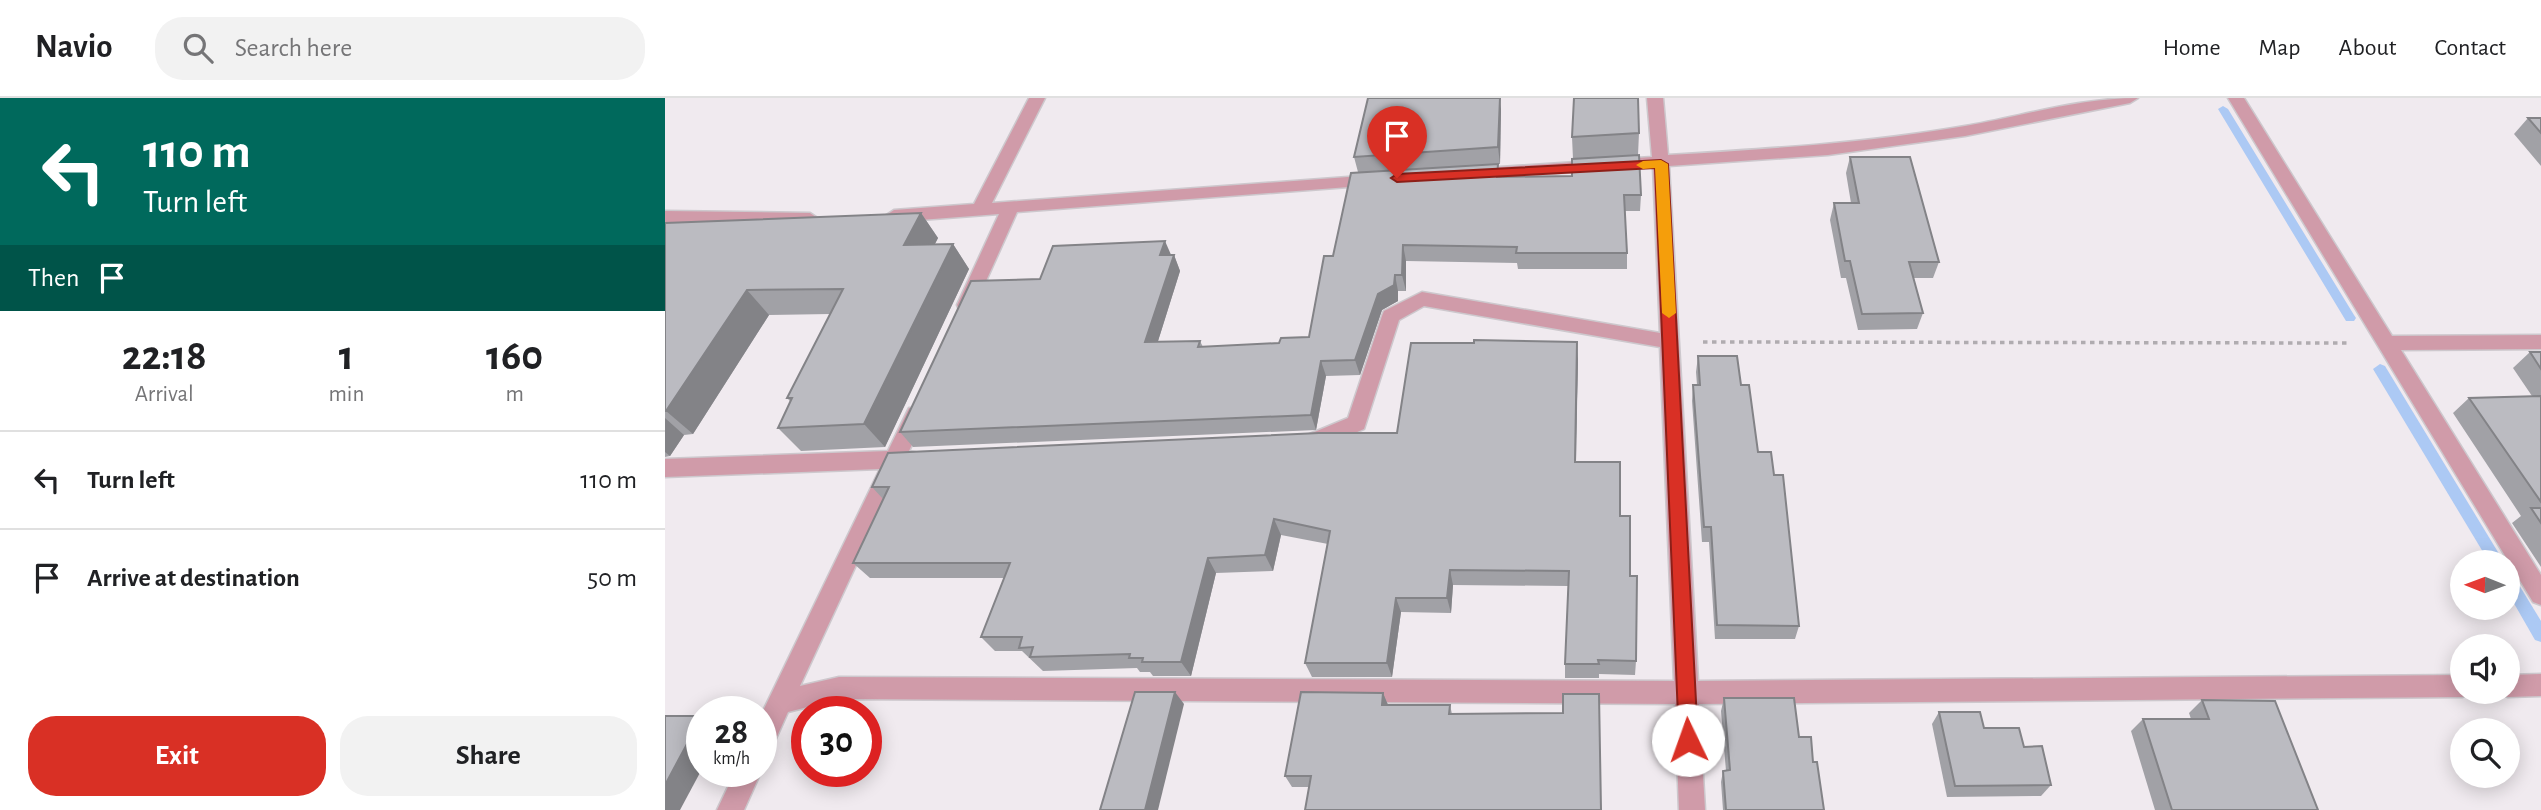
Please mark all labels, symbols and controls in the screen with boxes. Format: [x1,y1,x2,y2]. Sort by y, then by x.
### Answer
search box [155,17,645,80]
icon: search [179,29,217,67]
text: Navio [35,31,113,64]
text: Search here [235,35,352,61]
text: Home [2163,36,2221,60]
text: Map [2259,36,2301,60]
text: About [2339,36,2396,60]
text: Contact [2434,36,2506,60]
pin [1367,106,1427,178]
icon: arrive [1378,117,1416,155]
icon: left [28,126,119,217]
text: 110 m [143,128,251,177]
text: Turn left [143,186,247,218]
icon: arrive [93,259,131,297]
text: Then [28,265,79,291]
text: 22:18 [122,335,207,377]
text: 1 [339,335,354,377]
text: 160 [486,335,543,377]
text: Arrival [135,383,194,406]
text: min [328,383,364,406]
text: m [505,383,524,406]
icon: left [28,461,66,499]
text: Turn left [87,467,175,493]
text: 110 m [580,467,637,493]
north arrow [2450,550,2520,620]
map controls [2450,550,2520,788]
icon: arrive [28,559,66,597]
text: Arrive at destination [87,565,300,591]
text: 50 m [587,565,637,591]
button: sound [2450,634,2520,704]
speed limit sign: 30 [791,696,882,787]
position arrow [1651,703,1725,777]
text: 28 [715,715,748,750]
button: Exit [28,716,326,796]
button: Share [340,716,637,796]
button: search [2450,718,2520,788]
text: km/h [713,750,750,768]

